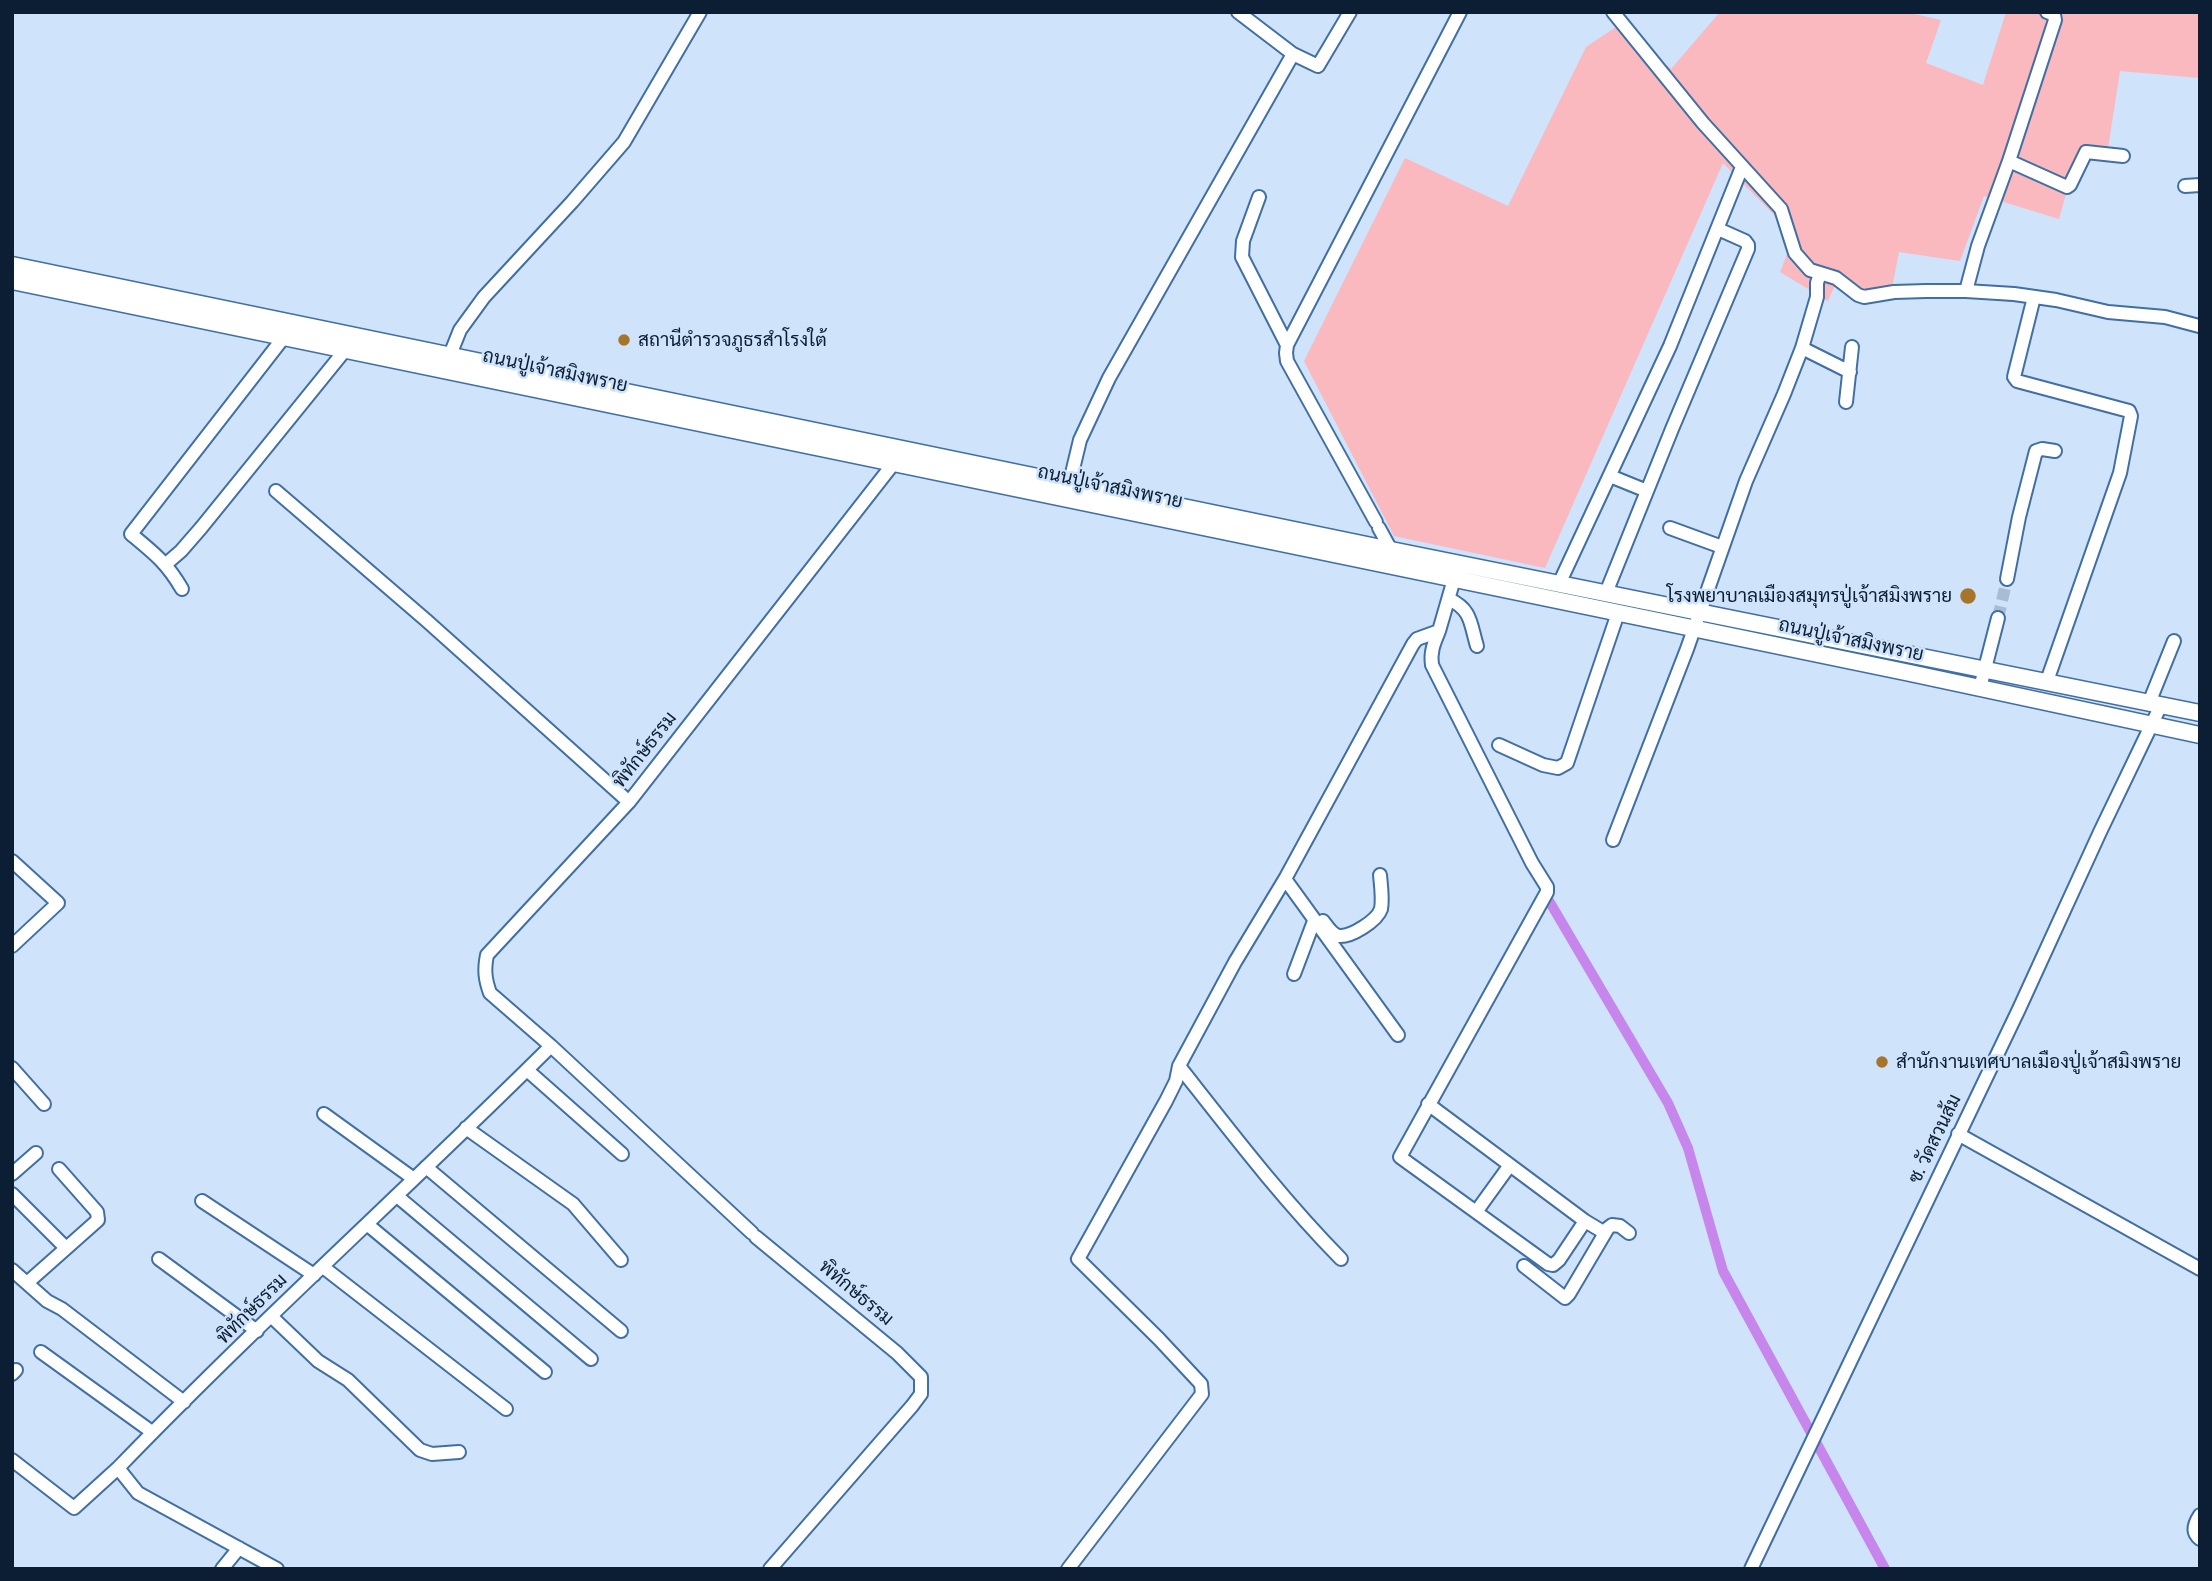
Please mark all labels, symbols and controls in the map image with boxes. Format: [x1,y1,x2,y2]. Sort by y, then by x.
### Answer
place label: สถานีตำรวจภูธรสำโรงใต้ [638,329,827,351]
marker: สถานีตำรวจภูธรสำโรงใต้ [616,332,632,348]
street label: ถนนปู่เจ้าสมิงพราย [480,345,630,397]
street label: ถนนปู่เจ้าสมิงพราย [1035,461,1185,513]
place label: โรงพยาบาลเมืองสมุทรปู่เจ้าสมิงพราย [1667,585,1952,607]
marker: โรงพยาบาลเมืองสมุทรปู่เจ้าสมิงพราย [1958,586,1978,606]
street label: ถนนปู่เจ้าสมิงพราย [1776,614,1926,666]
street label: พิทักษ์ธรรม [608,707,682,793]
place label: สำนักงานเทศบาลเมืองปู่เจ้าสมิงพราย [1896,1051,2181,1073]
marker: สำนักงานเทศบาลเมืองปู่เจ้าสมิงพราย [1874,1054,1890,1070]
street label: ซ. วัดสวนส้ม [1904,1091,1966,1187]
street label: พิทักษ์ธรรม [814,1255,898,1331]
street label: พิทักษ์ธรรม [212,1269,292,1349]

